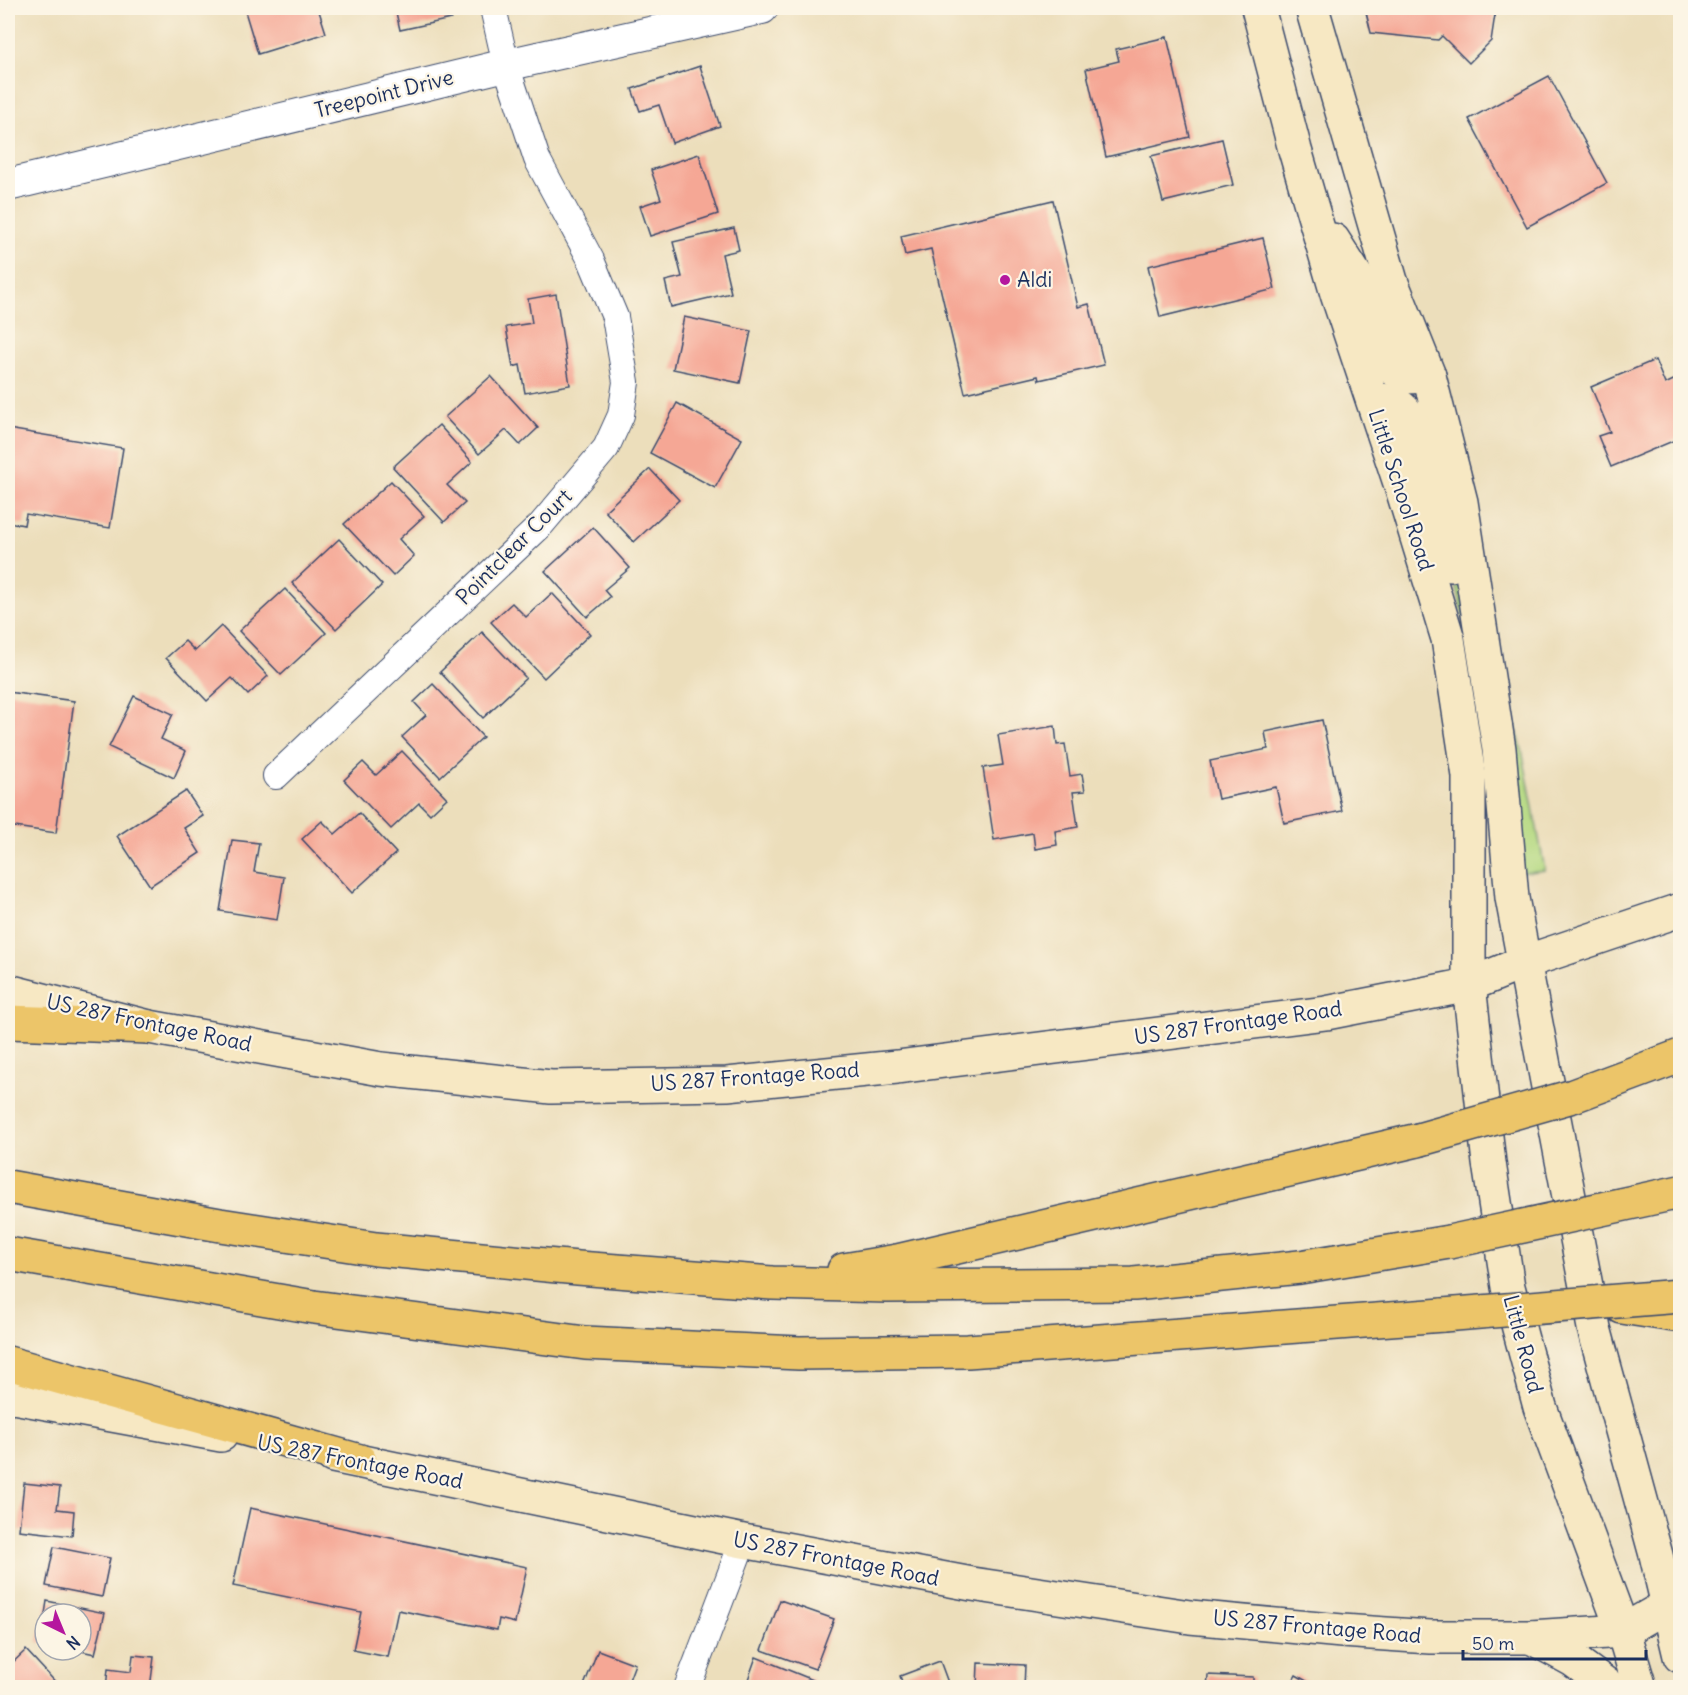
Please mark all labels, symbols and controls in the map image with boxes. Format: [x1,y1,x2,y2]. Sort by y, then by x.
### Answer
street label: Treepoint Drive [312,63,456,124]
place label: Aldi [1017,266,1052,293]
marker: Aldi [998,273,1012,287]
street label: Little School Road [1363,406,1440,574]
street label: Pointclear Court [450,483,577,610]
street label: US 287 Frontage Road [44,988,254,1057]
street label: US 287 Frontage Road [1132,995,1343,1050]
street label: US 287 Frontage Road [650,1056,860,1097]
street label: Little Road [1497,1292,1550,1396]
street label: US 287 Frontage Road [255,1428,465,1495]
street label: US 287 Frontage Road [731,1525,941,1592]
north arrow [33,1602,93,1662]
street label: US 287 Frontage Road [1212,1604,1422,1649]
scale bar [1463,1623,1646,1661]
text: N [62,1632,84,1654]
text: 50 m [1472,1632,1514,1655]

